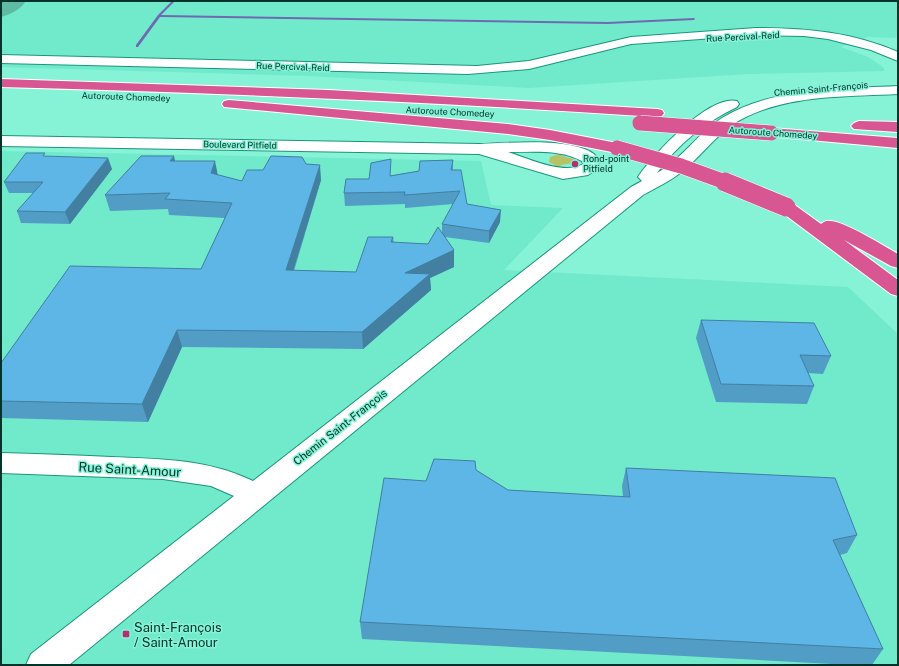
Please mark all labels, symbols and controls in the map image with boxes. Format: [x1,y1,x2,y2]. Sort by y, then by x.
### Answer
street label: Rue Percival-Reid [706,29,780,44]
street label: Rue Percival-Reid [256,60,330,73]
street label: Chemin Saint-François [773,79,869,98]
street label: Autoroute Chomedey [81,89,171,104]
street label: Autoroute Chomedey [405,104,495,119]
street label: Autoroute Chomedey [728,124,818,141]
street label: Boulevard Pitfield [203,138,277,151]
place label: Rond-point Pitfield [583,153,630,174]
marker: Rond-point Pitfield [570,159,580,169]
street label: Chemin Saint-François [291,386,390,468]
street label: Rue Saint-Amour [78,459,182,480]
place label: Saint-François / Saint-Amour [134,620,222,650]
marker: Saint-François / Saint-Amour [121,629,131,639]

